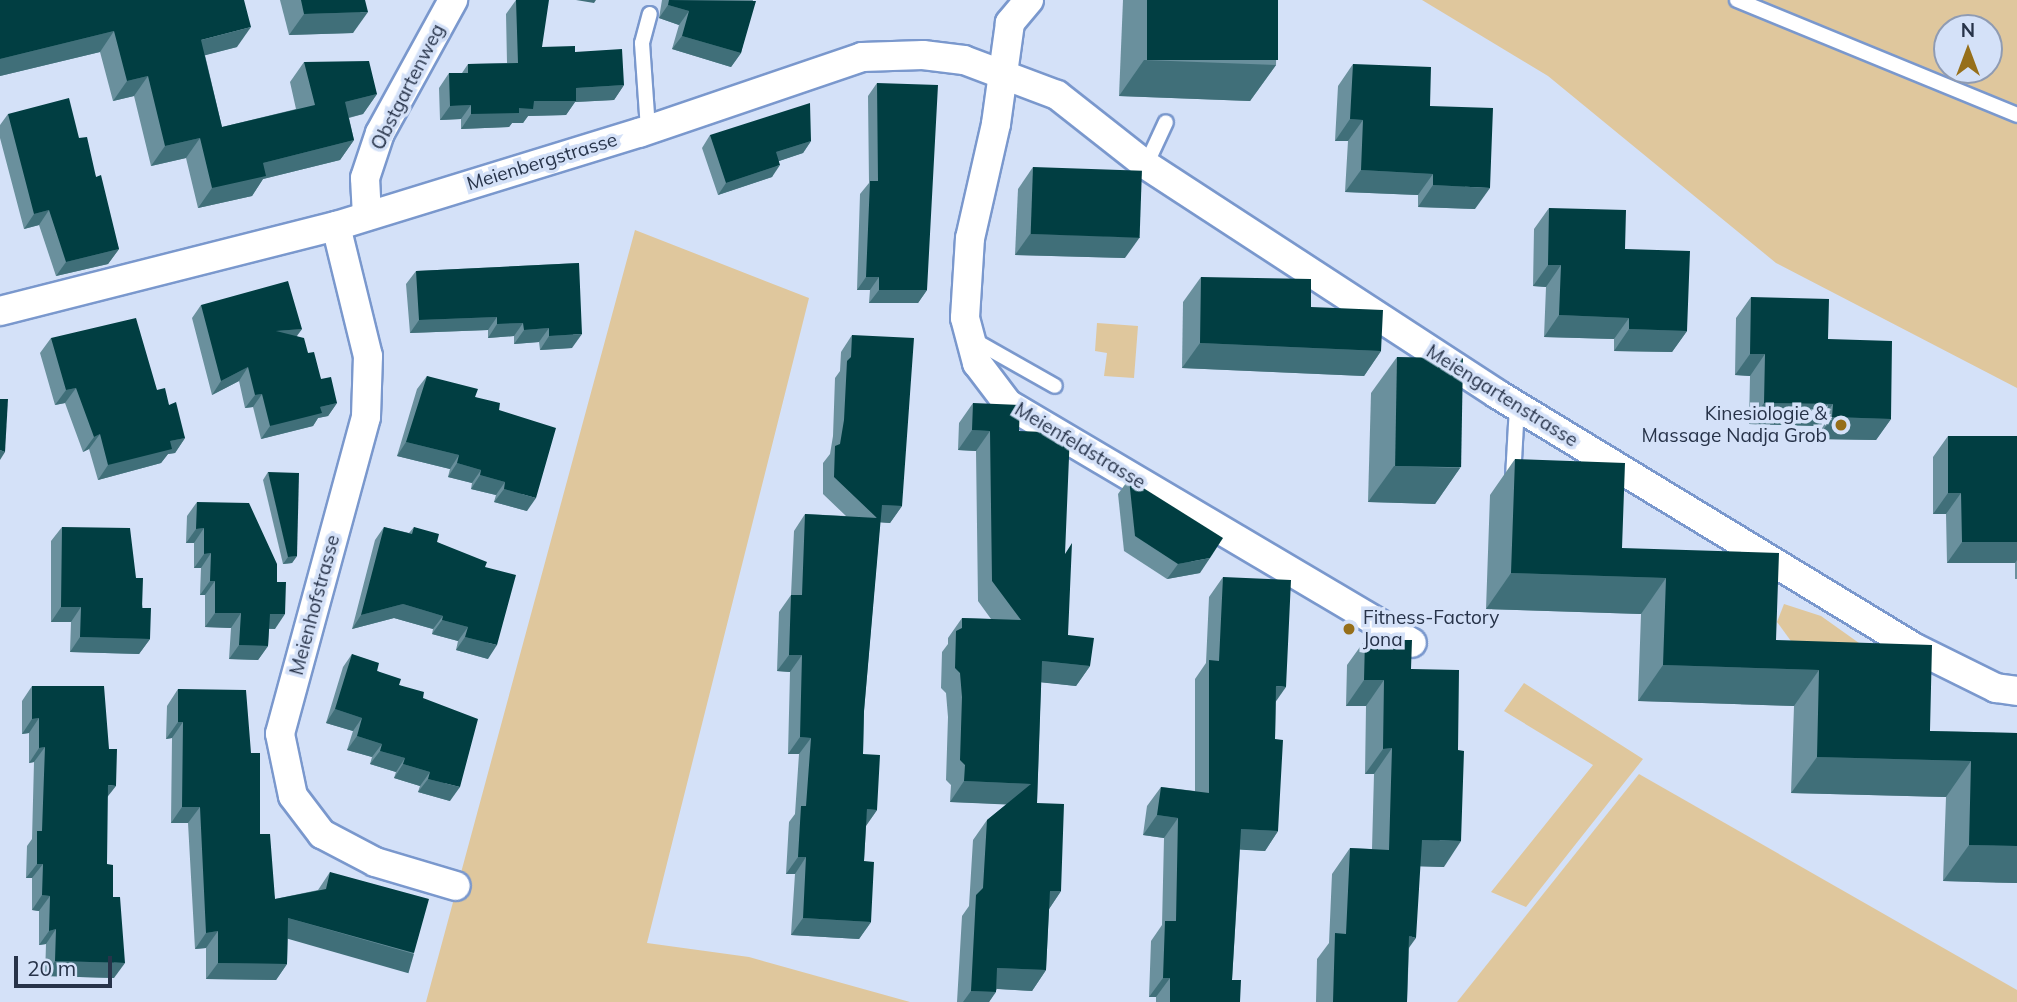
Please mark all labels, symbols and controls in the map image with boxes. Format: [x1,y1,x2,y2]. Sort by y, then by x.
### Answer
north arrow [1933,14,2003,84]
text: N [1961,18,1975,42]
street label: Obstgartenweg [366,20,450,154]
street label: Meienbergstrasse [464,128,620,196]
street label: Meiengartenstrasse [1422,340,1582,452]
street label: Meienfeldstrasse [1011,398,1149,494]
place label: Kinesiologie & Massage Nadja Grob [1642,403,1827,447]
marker: Kinesiologie & Massage Nadja Grob [1833,417,1849,433]
street label: Meienhofstrasse [285,532,345,678]
place label: Fitness-Factory Jona [1363,607,1499,651]
marker: Fitness-Factory Jona [1341,621,1357,637]
scale bar [18,942,116,986]
text: 20 m [27,955,76,981]

